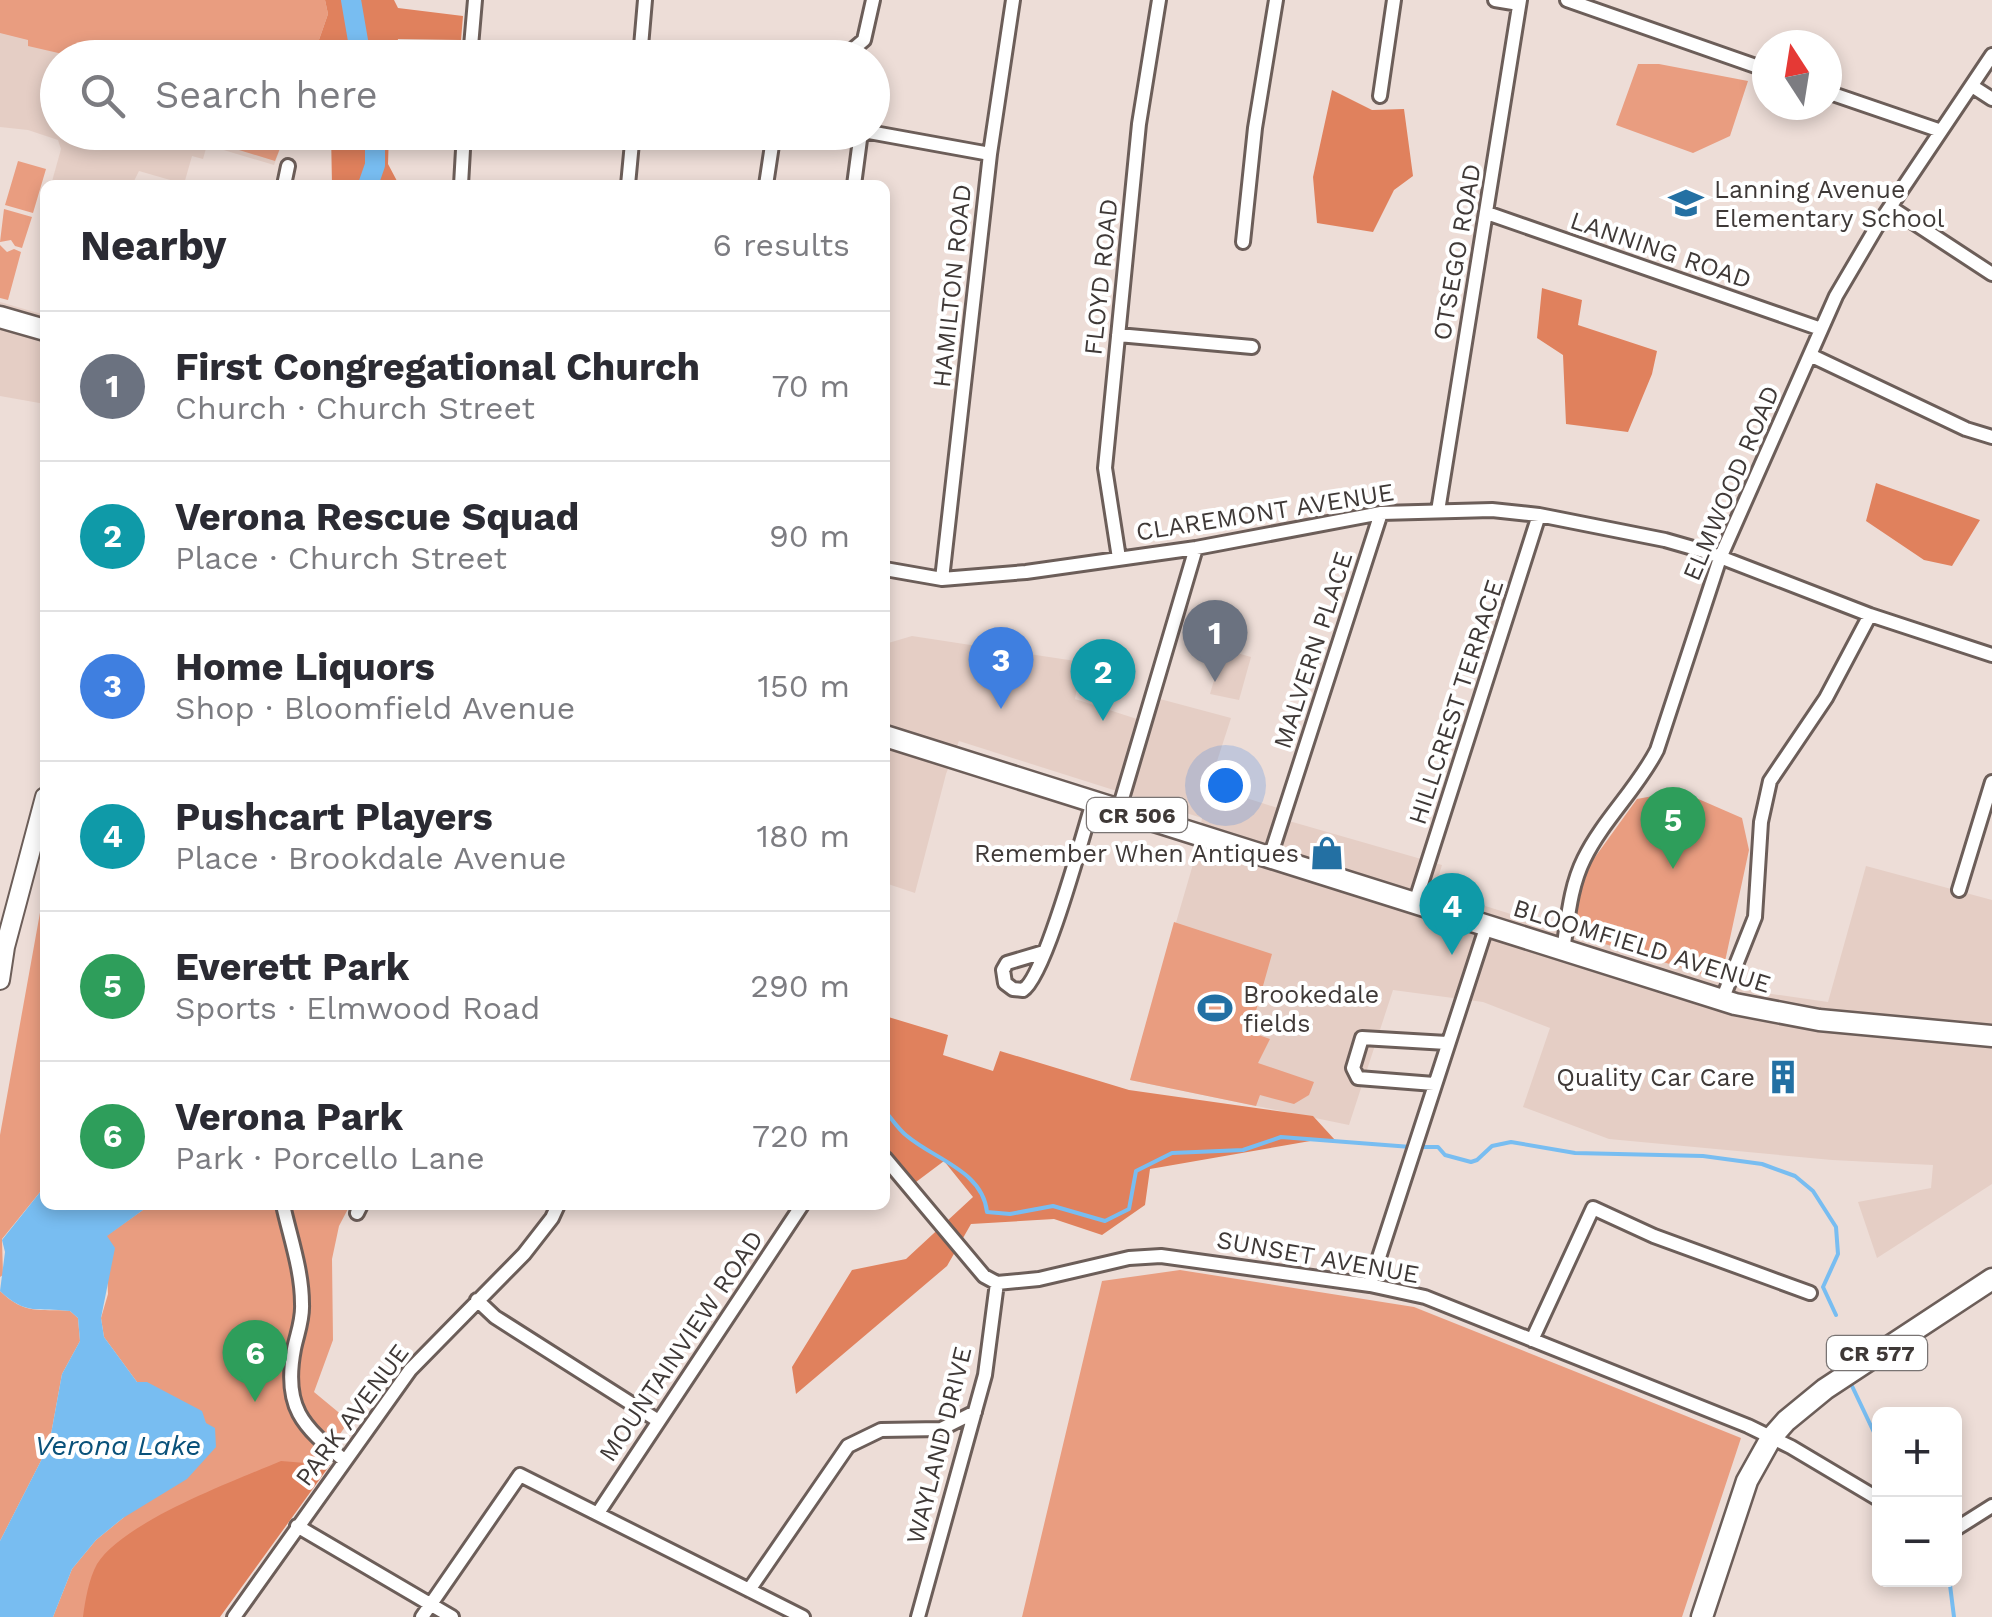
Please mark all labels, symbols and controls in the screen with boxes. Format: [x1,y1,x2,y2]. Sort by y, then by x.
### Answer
north arrow [1752,30,1842,120]
search box [40,40,890,150]
icon: search [75,68,130,123]
text: Search here [155,73,378,117]
street label: OTSEGO ROAD [1427,162,1487,342]
place label: Lanning Avenue Elementary School [1714,175,1945,233]
street label: HAMILTON ROAD [927,183,977,389]
school or university icon: Lanning Avenue Elementary School [1667,184,1705,222]
street label: FLOYD ROAD [1078,197,1124,357]
street label: LANNING ROAD [1567,205,1755,295]
text: Nearby [80,221,227,270]
text: 6 results [713,226,850,264]
text: First Congregational Church [175,345,700,389]
text: 1 [106,367,119,405]
text: 70 m [771,367,850,405]
street label: ELMWOOD ROAD [1677,381,1785,585]
text: Church · Church Street [175,389,535,427]
street label: CLAREMONT AVENUE [1134,477,1396,547]
text: Verona Rescue Squad [175,495,579,539]
text: 2 [103,517,122,555]
text: 90 m [769,517,850,555]
text: Place · Church Street [175,539,507,577]
street label: MALVERN PLACE [1268,548,1358,752]
street label: HILLCREST TERRACE [1403,576,1509,828]
pin: 1 [1182,600,1248,682]
pin: 3 [968,626,1034,709]
pin: 2 [1070,638,1136,721]
text: Home Liquors [175,645,435,689]
text: 3 [103,667,122,705]
text: 150 m [758,667,850,705]
text: Shop · Bloomfield Avenue [175,689,575,727]
your location [1200,760,1251,811]
pin: 5 [1640,786,1706,869]
text: Pushcart Players [175,795,493,839]
road number: CR 506 [1087,798,1187,832]
text: 4 [102,817,123,855]
text: 180 m [756,817,850,855]
shop icon: Remember When Antiques [1308,834,1346,872]
text: Place · Brookdale Avenue [175,839,567,877]
place label: Remember When Antiques [974,839,1299,868]
pin: 4 [1420,872,1484,955]
street label: BLOOMFIELD AVENUE [1510,893,1774,999]
text: Everett Park [175,945,409,989]
text: 5 [103,967,122,1005]
text: 290 m [750,967,850,1005]
place label: Brookedale fields [1243,980,1379,1038]
text: Sports · Elmwood Road [175,989,540,1027]
sports icon: Brookedale fields [1196,989,1234,1027]
building icon: Quality Car Care [1764,1058,1802,1096]
place label: Quality Car Care [1556,1063,1755,1092]
text: Verona Park [175,1095,403,1139]
text: 6 [103,1117,122,1155]
text: 720 m [752,1117,850,1155]
text: Park · Porcello Lane [175,1139,485,1177]
street label: MOUNTAINVIEW ROAD [593,1225,769,1467]
street label: SUNSET AVENUE [1214,1225,1422,1289]
pin: 6 [222,1320,288,1402]
road number: CR 577 [1827,1336,1927,1370]
street label: PARK AVENUE [289,1338,415,1492]
street label: WAYLAND DRIVE [900,1343,978,1547]
map controls [1872,1407,1962,1587]
button: + [1872,1407,1962,1497]
water label: Verona Lake [35,1429,201,1462]
button: − [1872,1497,1962,1587]

